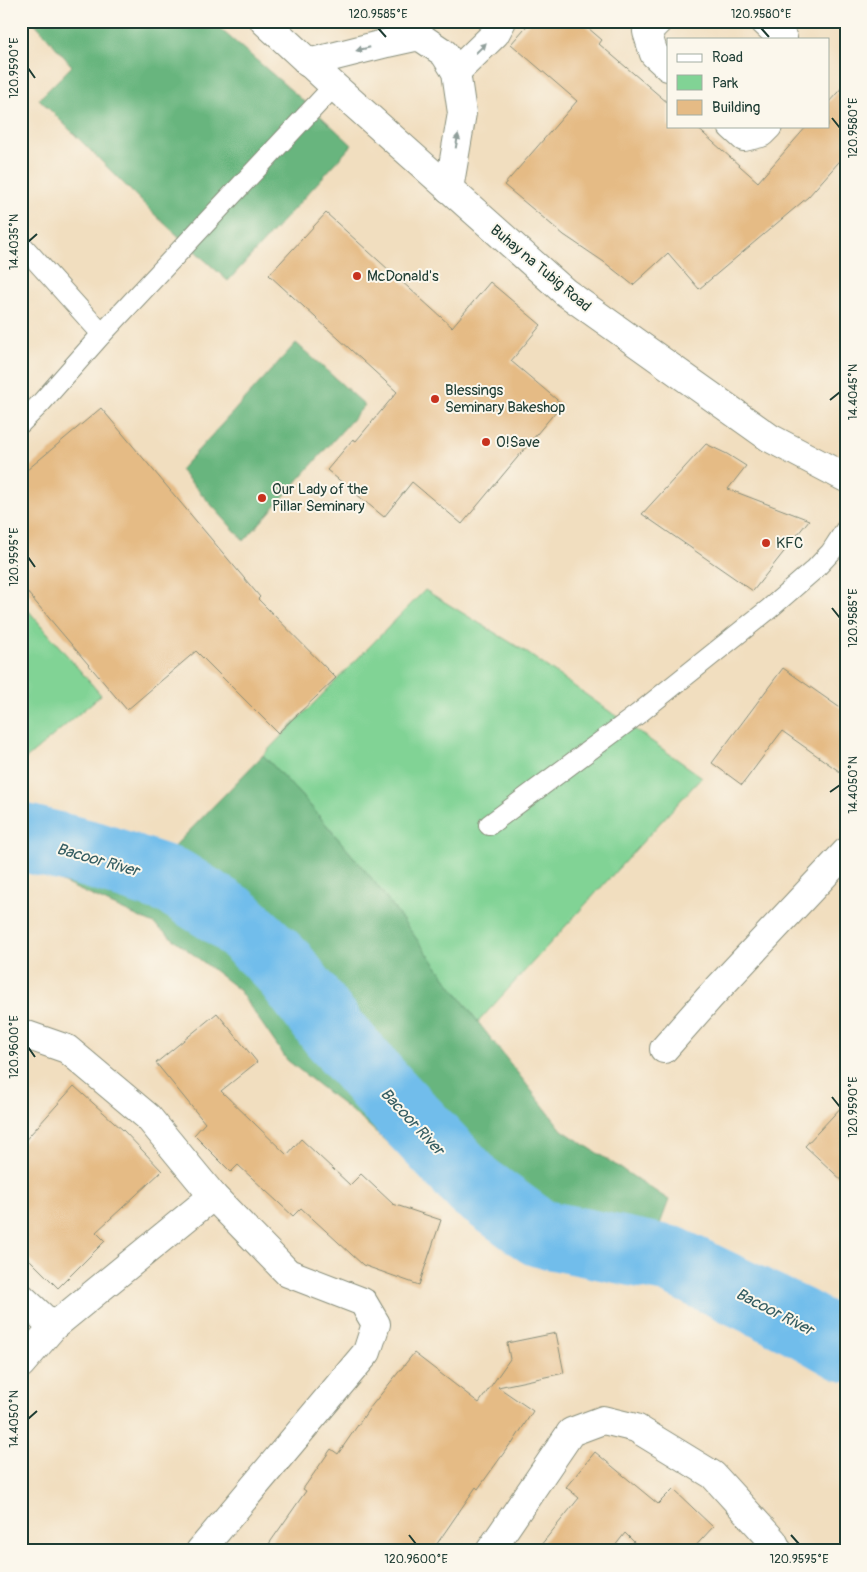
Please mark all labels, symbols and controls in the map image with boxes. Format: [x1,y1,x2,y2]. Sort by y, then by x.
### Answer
text: 120.9585°E [349,7,407,22]
text: 120.9580°E [731,7,791,22]
text: 120.9590°E [7,38,22,98]
legend [667,38,830,128]
one-way arrow [475,42,487,54]
one-way arrow [355,45,370,53]
text: Road [712,48,743,67]
text: Park [712,74,739,93]
text: Building [712,98,760,117]
text: 120.9580°E [846,98,861,158]
one-way arrow [454,133,462,149]
text: 14.4035°N [7,214,22,270]
street label: Buhay na Tubig Road [486,221,595,316]
place label: McDonald's [367,267,439,286]
marker: McDonald's [351,270,363,282]
text: 14.4045°N [846,364,861,420]
place label: Blessings Seminary Bakeshop [445,381,565,417]
marker: Blessings Seminary Bakeshop [429,393,441,405]
place label: O!Save [496,433,540,452]
marker: O!Save [480,436,492,448]
place label: Our Lady of the Pillar Seminary [272,480,369,516]
marker: Our Lady of the Pillar Seminary [256,492,268,504]
text: 120.9595°E [7,527,22,587]
place label: KFC [776,534,803,553]
marker: KFC [760,537,772,549]
text: 120.9585°E [846,589,861,647]
text: 14.4050°N [846,756,861,814]
water label: Bacoor River [54,839,143,882]
text: 120.9600°E [7,1015,22,1079]
text: 120.9590°E [846,1077,861,1137]
water label: Bacoor River [376,1084,450,1161]
water label: Bacoor River [732,1284,819,1341]
text: 14.4050°N [7,1390,22,1448]
text: 120.9600°E [384,1552,448,1567]
text: 120.9595°E [769,1552,829,1567]

